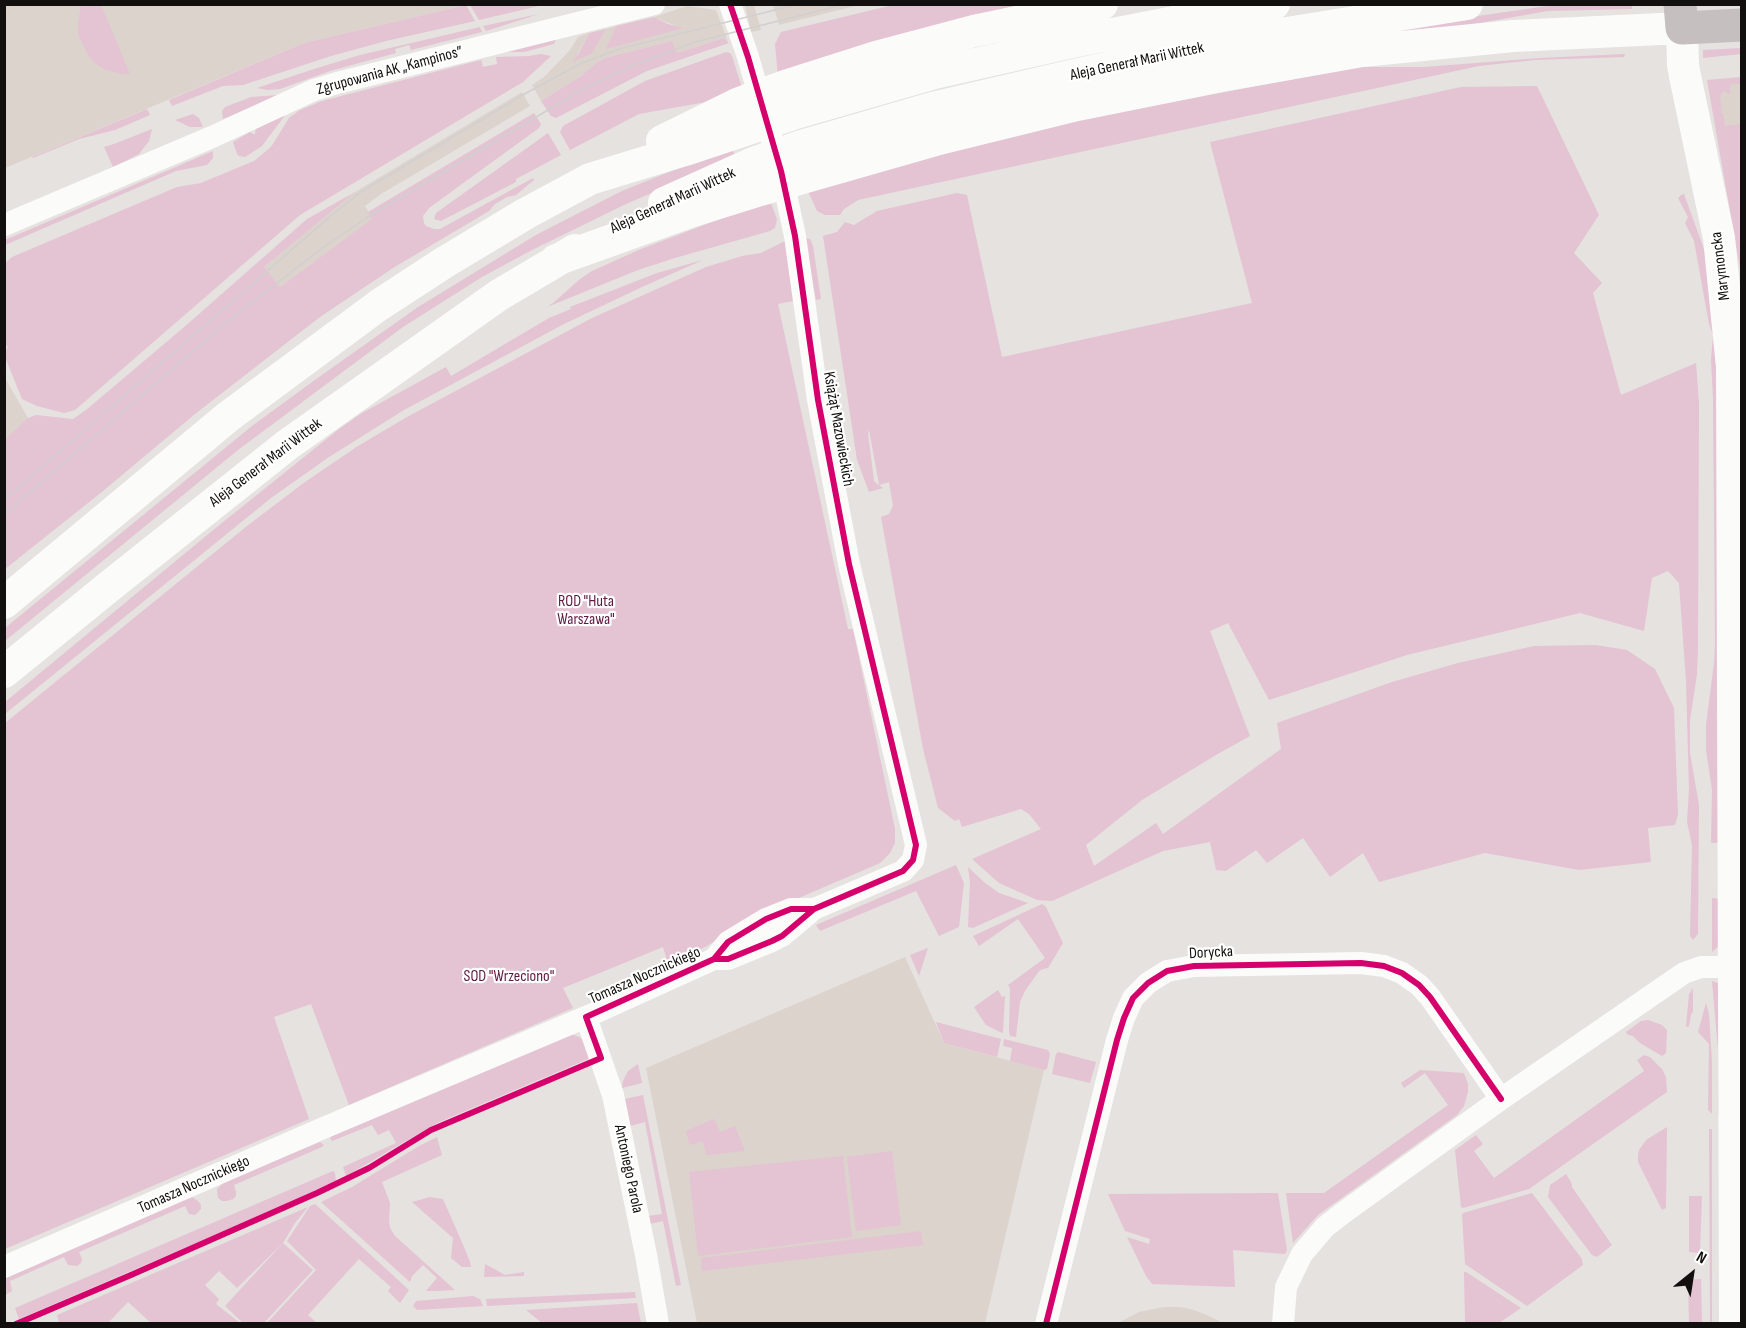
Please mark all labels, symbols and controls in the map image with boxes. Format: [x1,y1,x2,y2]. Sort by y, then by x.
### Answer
street label: Aleja Generał Marii Wittek [1068,38,1206,86]
street label: Zgrupowania AK „Kampinos” [315,42,465,100]
street label: Aleja Generał Marii Wittek [607,164,739,238]
street label: Marymoncka [1707,231,1735,301]
street label: Książąt Mazowieckich [818,370,858,488]
street label: Aleja Generał Marii Wittek [206,414,326,512]
park label: ROD "Huta Warszawa" [557,592,615,630]
street label: Dorycka [1189,942,1233,964]
street label: Tomasza Nocznickiego [586,943,704,1009]
park label: SOD "Wrzeciono" [464,967,554,987]
street label: Antoniego Parola [609,1123,647,1215]
street label: Tomasza Nocznickiego [135,1152,253,1218]
north arrow [1662,1244,1722,1304]
text: N [1693,1248,1710,1268]

